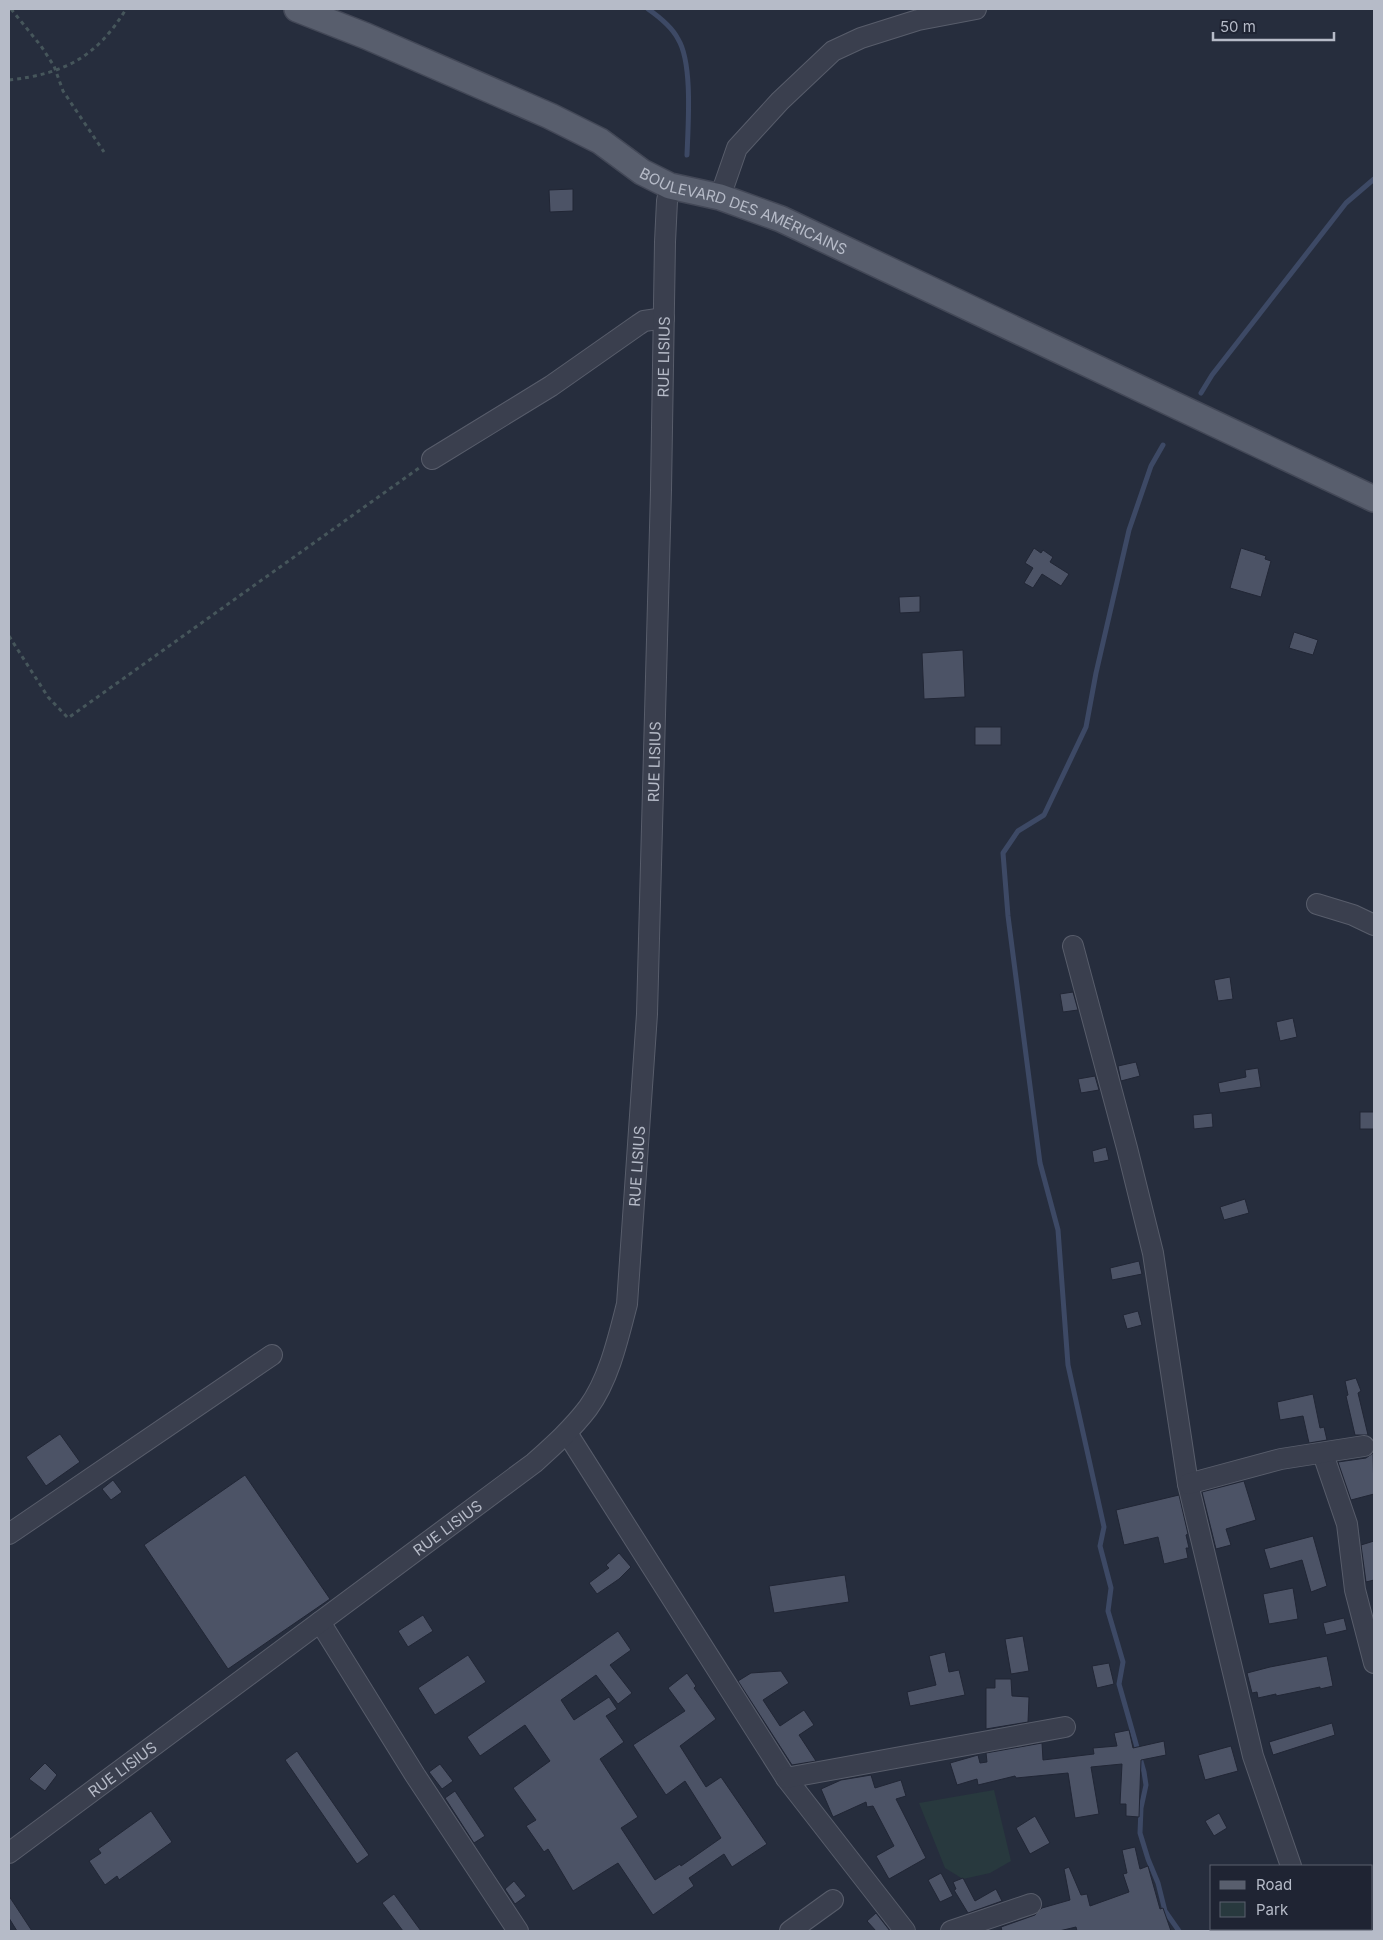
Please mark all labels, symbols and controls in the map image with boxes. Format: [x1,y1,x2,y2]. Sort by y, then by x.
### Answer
scale bar [1213,10,1334,42]
text: 50 m [1220,17,1256,36]
street label: BOULEVARD DES AMÉRICAINS [637,163,850,258]
street label: RUE LISIUS [653,316,673,397]
street label: RUE LISIUS [643,721,664,802]
street label: RUE LISIUS [624,1125,649,1207]
street label: RUE LISIUS [409,1496,485,1559]
street label: RUE LISIUS [84,1737,160,1801]
legend [1210,1865,1373,1930]
text: Road [1256,1875,1292,1894]
text: Park [1256,1900,1289,1919]

